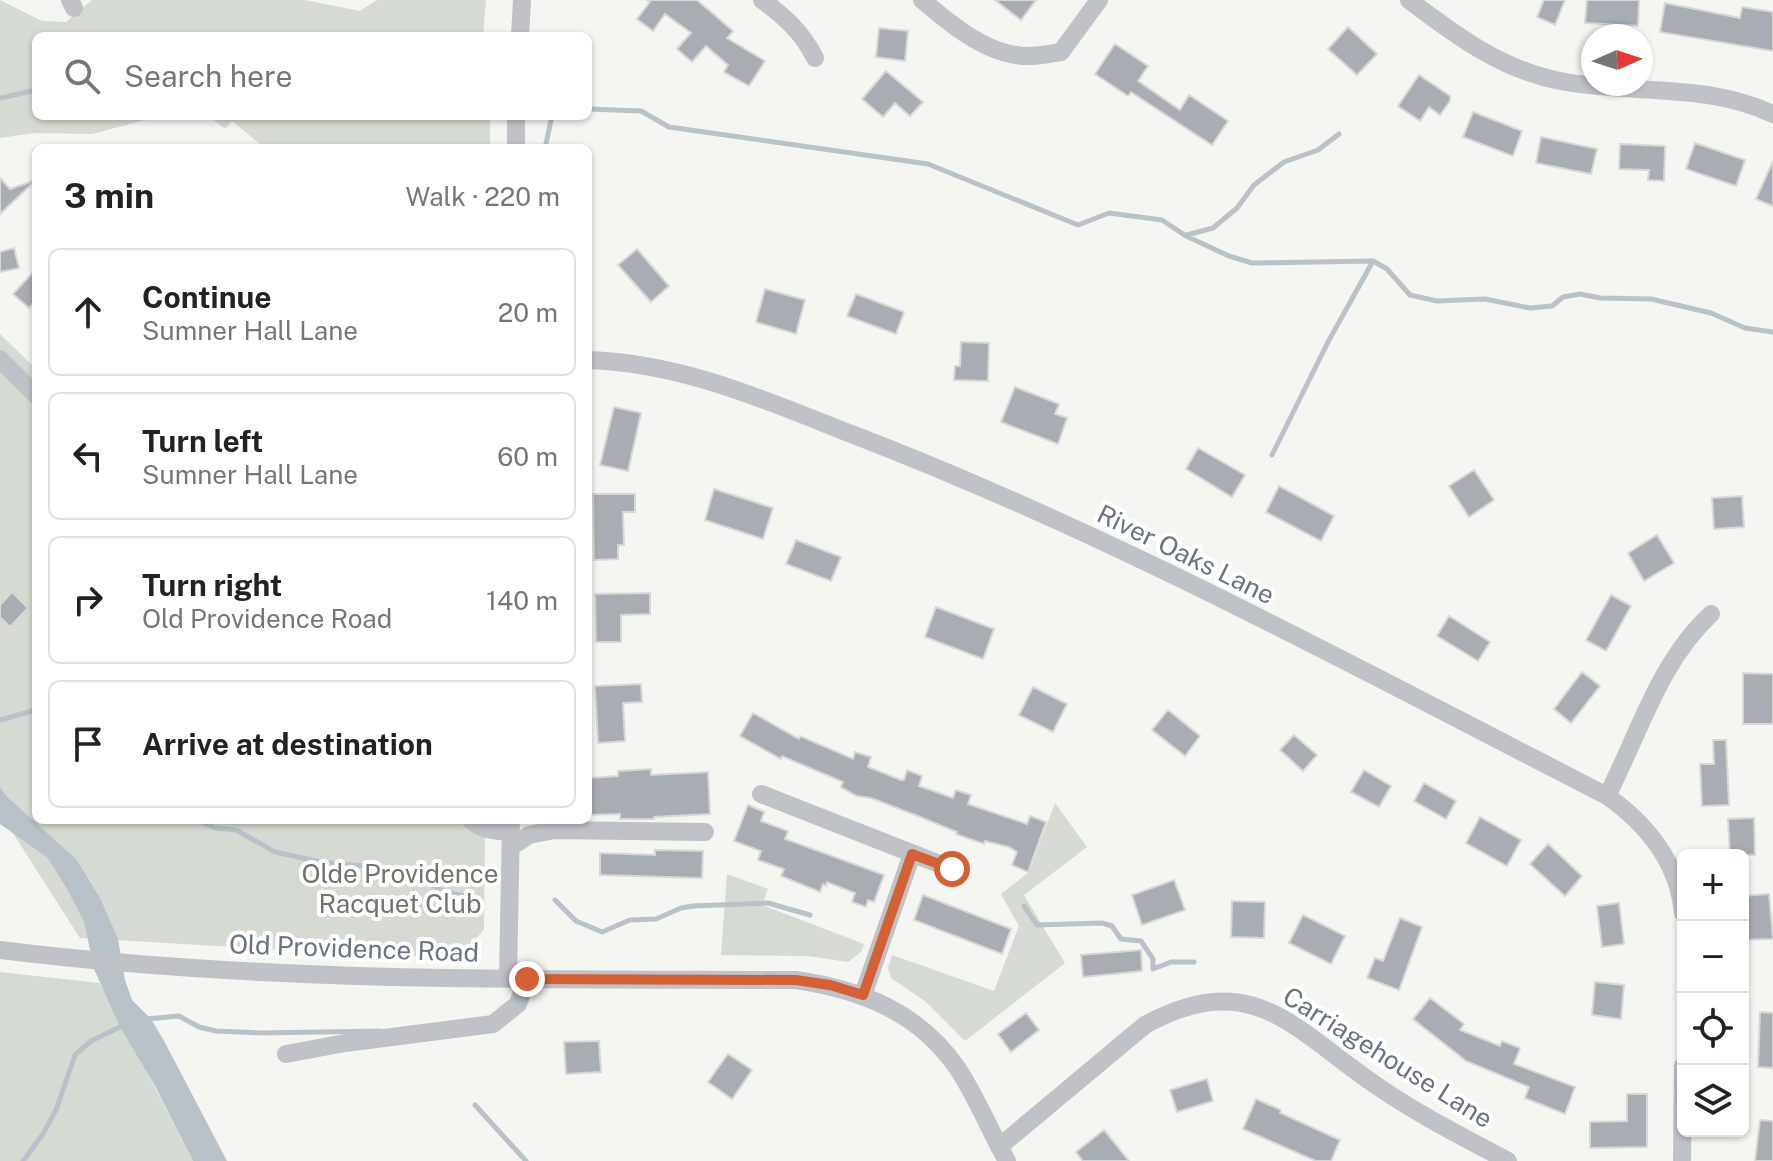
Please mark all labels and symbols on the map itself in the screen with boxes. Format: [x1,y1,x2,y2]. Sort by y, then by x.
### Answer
north arrow [1581,24,1653,96]
street label: River Oaks Lane [1092,498,1280,610]
route start [934,851,970,887]
park label: Olde Providence Racquet Club [301,858,499,919]
street label: Old Providence Road [228,928,480,968]
route end [509,961,545,997]
street label: Carriagehouse Lane [1278,980,1498,1134]

